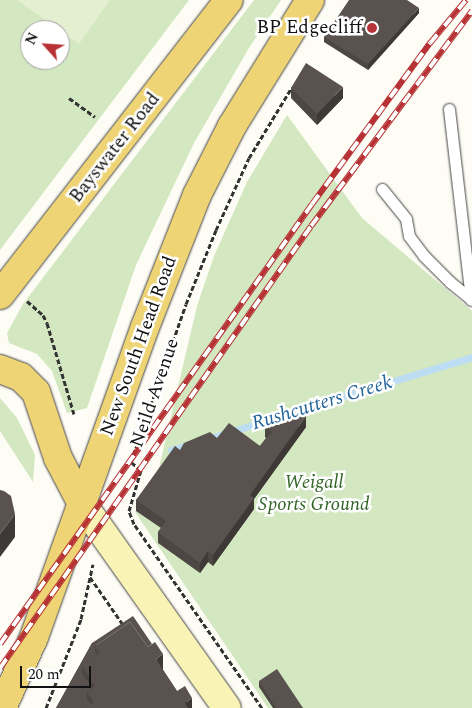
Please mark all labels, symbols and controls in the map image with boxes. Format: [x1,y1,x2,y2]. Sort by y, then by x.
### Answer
place label: BP Edgecliff [257,17,362,39]
north arrow [20,20,70,70]
marker: BP Edgecliff [366,22,378,34]
text: N [20,29,44,48]
street label: Bayswater Road [65,88,165,208]
street label: New South Head Road [96,253,182,439]
street label: Neild Avenue [126,335,184,451]
water label: Rushcutters Creek [249,370,395,436]
park label: Weigall Sports Ground [258,472,370,516]
scale bar [22,656,94,688]
text: 20 m [28,663,60,686]

